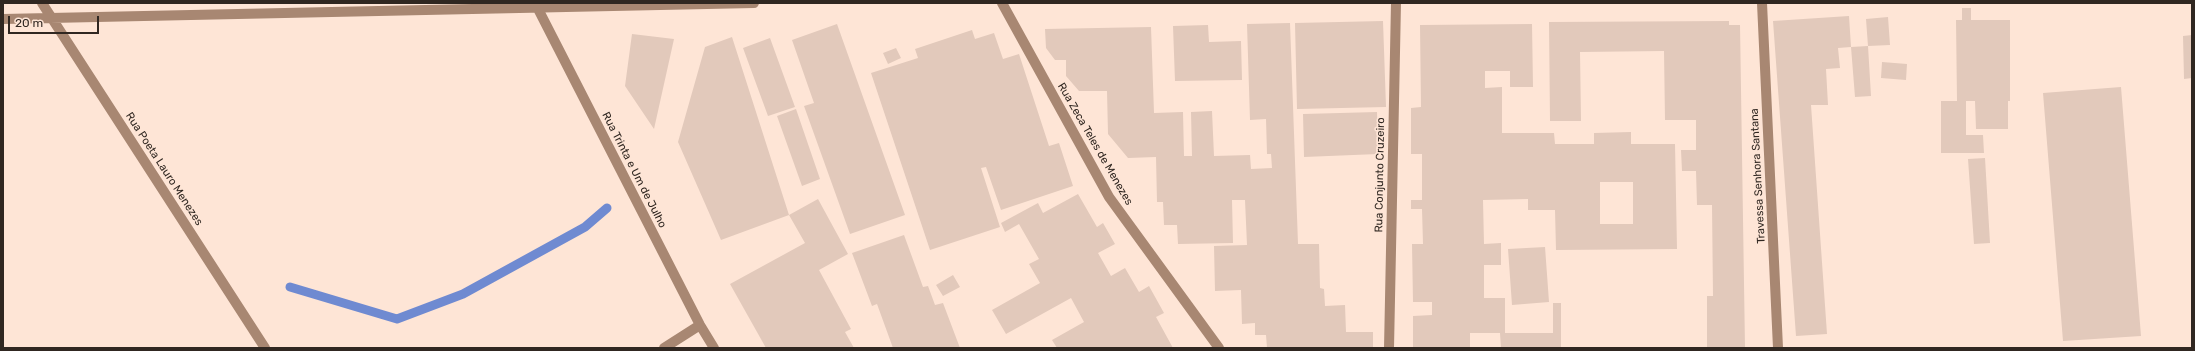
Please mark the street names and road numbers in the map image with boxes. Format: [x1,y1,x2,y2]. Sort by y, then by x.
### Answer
street label: Rua Zeca Teles de Menezes [1055,80,1135,208]
street label: Travessa Senhora Santana [1748,108,1768,244]
street label: Rua Poeta Lauro Menezes [123,110,205,228]
street label: Rua Trinta e Um de Julho [599,110,669,230]
street label: Rua Conjunto Cruzeiro [1372,117,1388,233]

